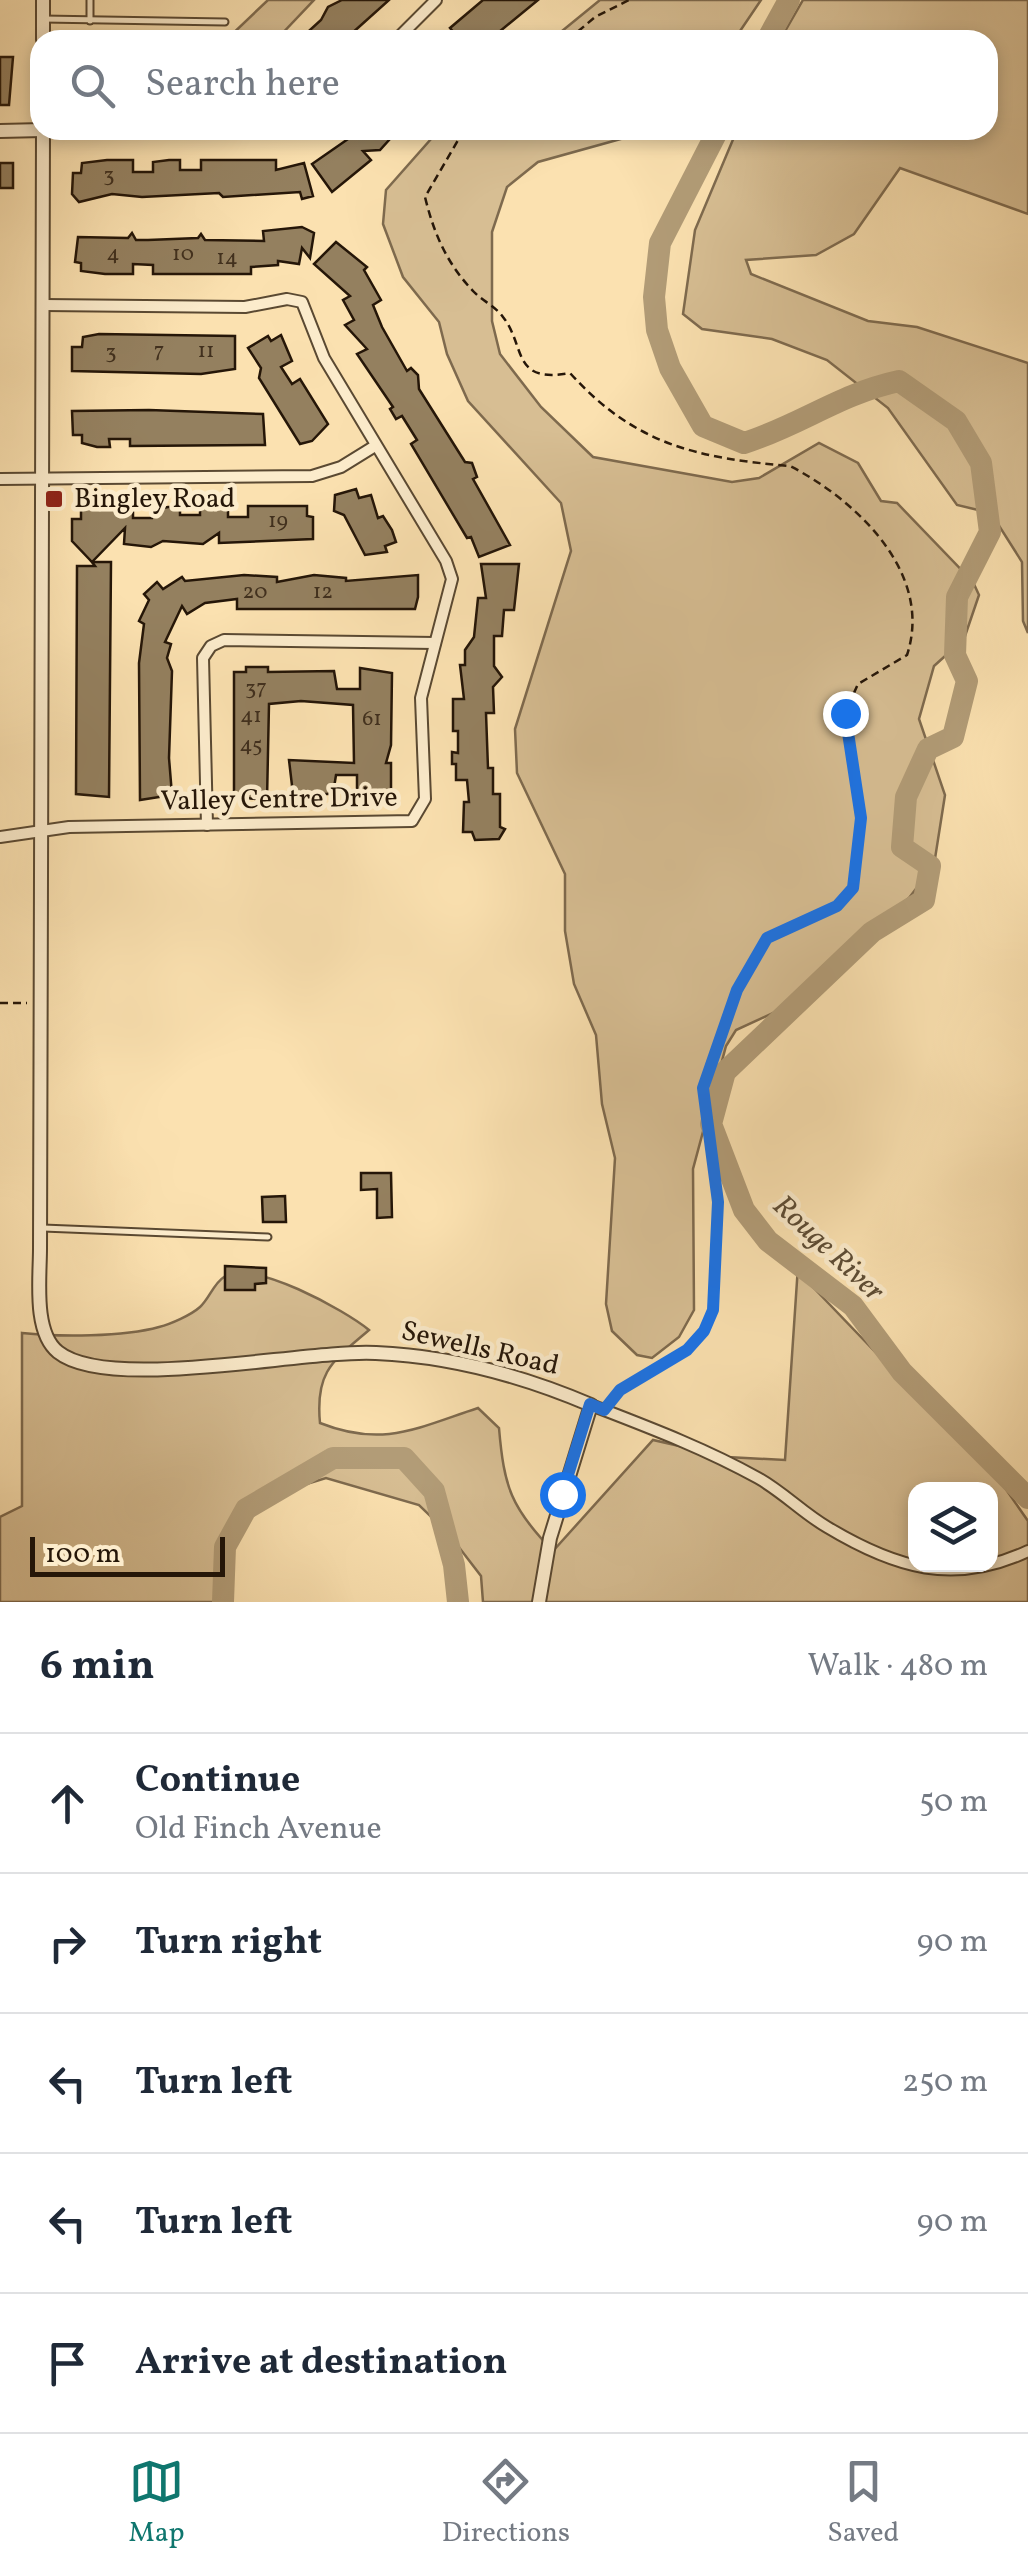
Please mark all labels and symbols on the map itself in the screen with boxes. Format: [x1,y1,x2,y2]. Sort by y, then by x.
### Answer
house number: 3 [103,160,115,191]
house number: 4 [106,239,120,270]
house number: 10 [172,239,194,270]
house number: 14 [216,243,238,274]
house number: 7 [154,336,164,367]
house number: 11 [197,336,215,367]
house number: 3 [105,337,117,368]
place label: Bingley Road [74,480,235,519]
marker: Bingley Road [43,488,65,510]
house number: 19 [268,506,288,537]
house number: 20 [243,577,267,608]
house number: 12 [313,577,333,608]
house number: 37 [245,673,267,704]
route end [823,691,869,737]
house number: 41 [240,701,262,732]
house number: 61 [362,704,382,735]
house number: 45 [239,730,263,761]
street label: Valley Centre Drive [160,778,398,822]
water label: Rouge River [763,1186,894,1312]
street label: Sewells Road [397,1312,563,1386]
route start [540,1472,586,1518]
scale bar [30,1532,225,1576]

